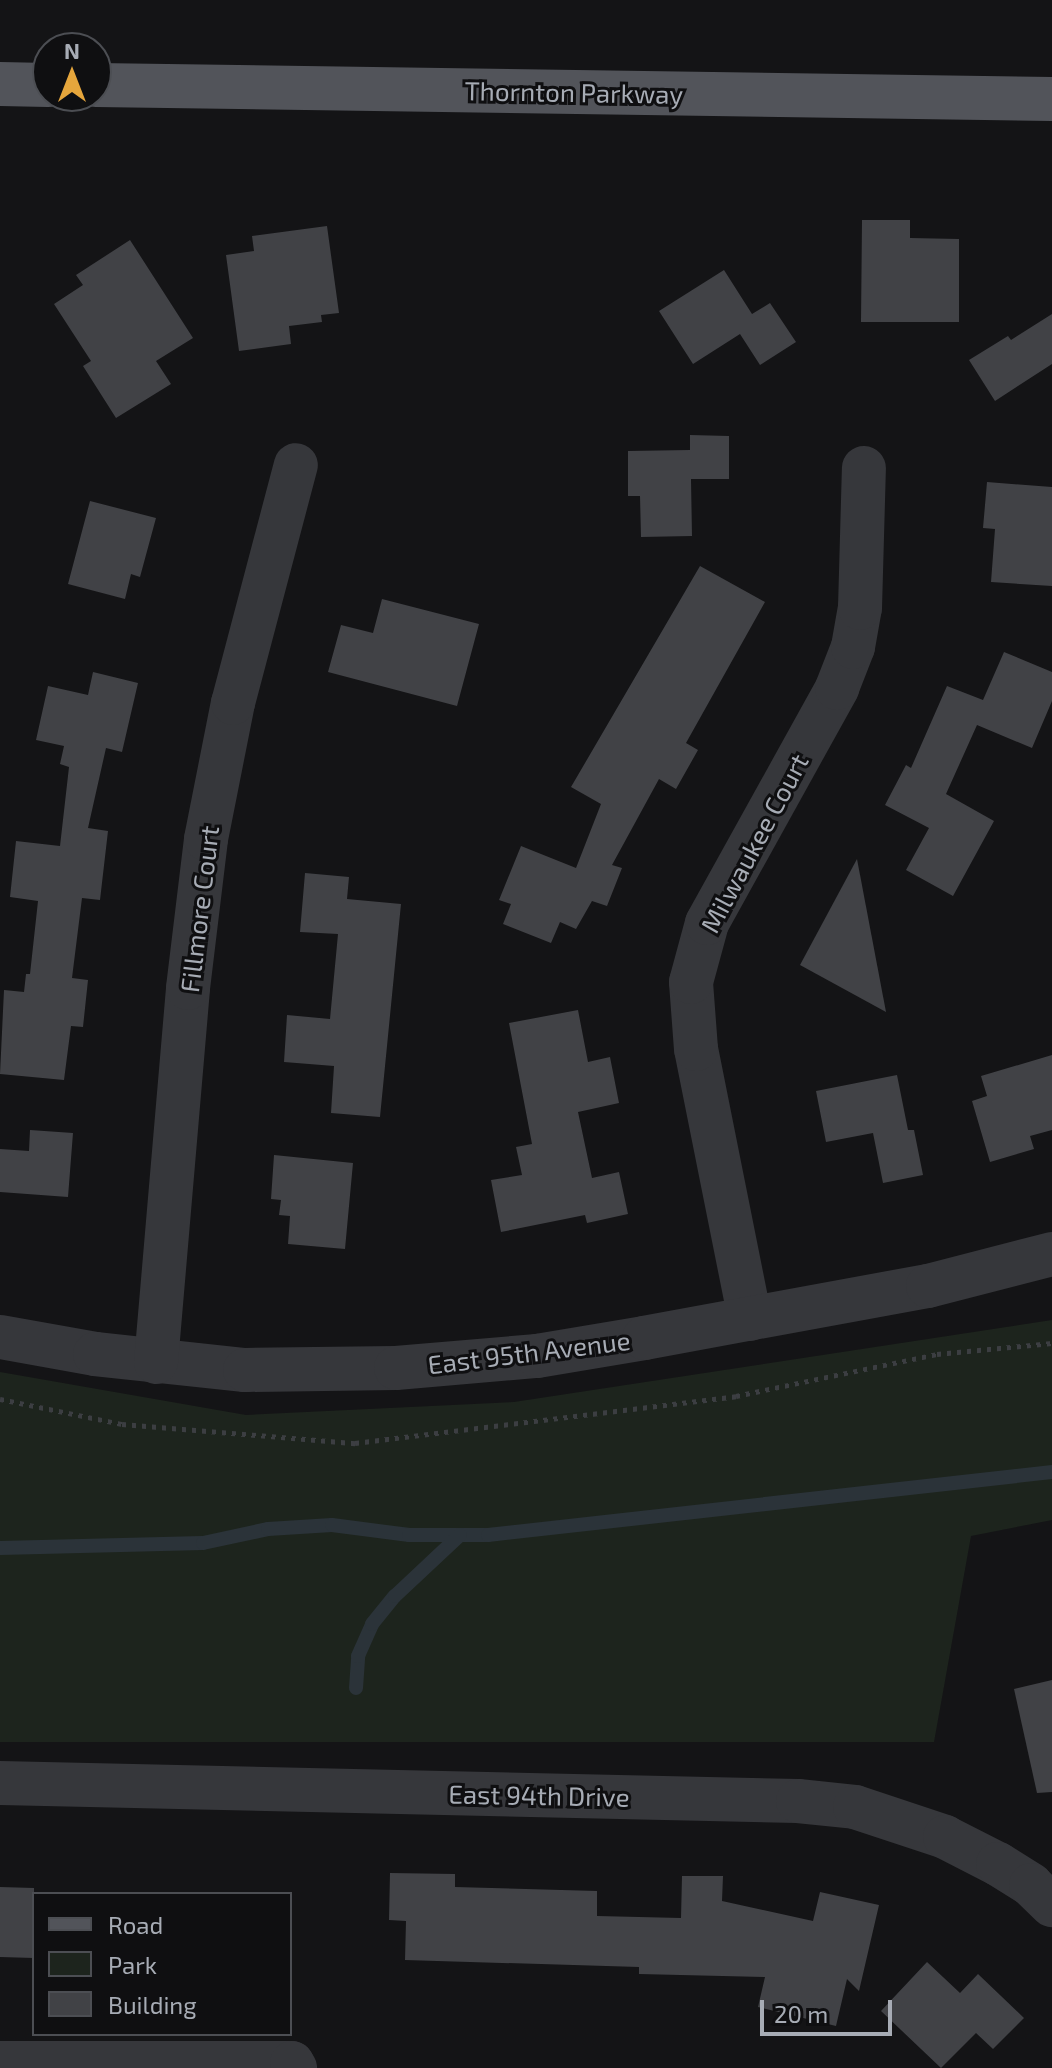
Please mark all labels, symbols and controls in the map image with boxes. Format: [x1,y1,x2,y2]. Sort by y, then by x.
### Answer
north arrow [32,32,112,112]
text: N [64,37,80,63]
street label: Thornton Parkway [464,74,684,110]
street label: Milwaukee Court [694,748,814,938]
street label: Fillmore Court [173,824,225,994]
street label: East 95th Avenue [426,1324,632,1380]
street label: East 94th Drive [448,1778,630,1812]
legend [32,1892,292,2036]
text: Road [108,1910,163,1939]
text: Park [108,1950,157,1979]
scale bar [764,1984,896,2034]
text: Building [108,1990,197,2019]
text: 20 m [774,1999,828,2028]

